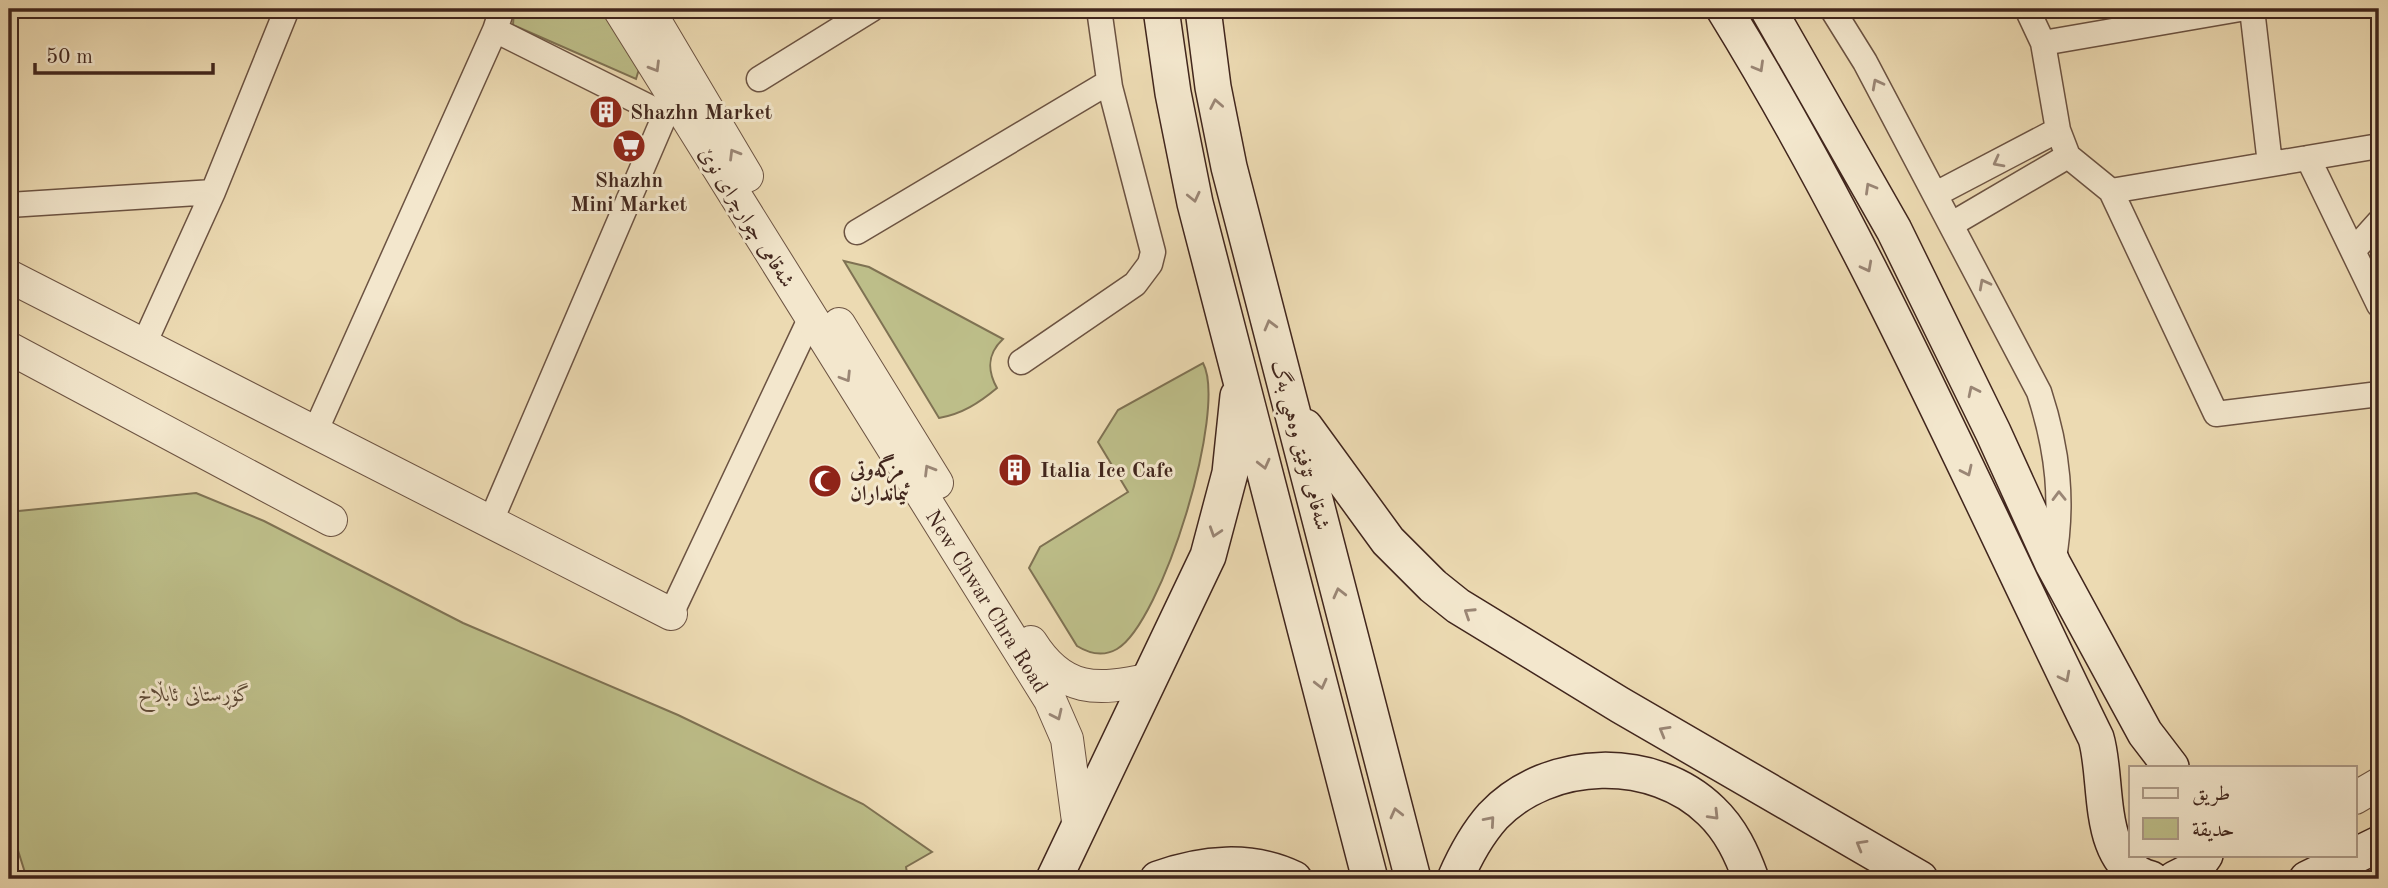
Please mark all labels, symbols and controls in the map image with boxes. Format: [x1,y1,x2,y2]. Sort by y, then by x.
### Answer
scale bar [35,32,214,76]
text: 50 m [46,47,93,68]
one-way arrow [646,60,659,73]
one-way arrow [1751,60,1764,72]
one-way arrow [1872,78,1885,91]
building icon: Shazhn Market [587,93,625,131]
one-way arrow [1210,98,1225,110]
place label: Shazhn Market [630,103,773,124]
supermarket icon: Shazhn Mini Market [610,127,648,165]
street label: شەقامی چوارچرای نوێ [692,144,797,293]
one-way arrow [729,148,742,161]
one-way arrow [1993,154,2005,167]
place label: Shazhn Mini Market [571,171,688,216]
one-way arrow [1865,182,1878,195]
one-way arrow [1186,190,1200,202]
one-way arrow [1859,260,1872,272]
one-way arrow [1979,279,1992,292]
one-way arrow [1264,319,1278,331]
street label: شەقامی تۆفیق وەهبی بەگ [1262,357,1335,534]
one-way arrow [837,369,850,382]
one-way arrow [1967,386,1981,398]
building icon: Italia Ice Cafe [996,451,1034,489]
place label: مزگەوتی ئیمانداران [849,454,910,506]
one-way arrow [1256,458,1271,470]
place label: Italia Ice Cafe [1040,461,1173,482]
mosque icon: مزگەوتی ئیمانداران [806,462,844,500]
one-way arrow [1959,464,1973,477]
one-way arrow [925,465,938,478]
one-way arrow [2052,490,2067,501]
street label: New Chwar Chra Road [921,507,1051,697]
one-way arrow [1209,525,1224,537]
one-way arrow [1333,587,1347,599]
one-way arrow [1464,609,1477,622]
one-way arrow [2057,670,2071,682]
one-way arrow [1313,678,1327,690]
park label: گۆڕستانی ئابڵاخ [138,681,252,713]
one-way arrow [1048,708,1062,720]
one-way arrow [1659,726,1672,739]
legend [2129,766,2356,856]
text: طريق [2192,784,2230,806]
one-way arrow [1390,807,1404,819]
one-way arrow [1706,807,1718,820]
one-way arrow [1482,817,1494,830]
text: حديقة [2192,820,2235,842]
one-way arrow [1856,840,1868,853]

